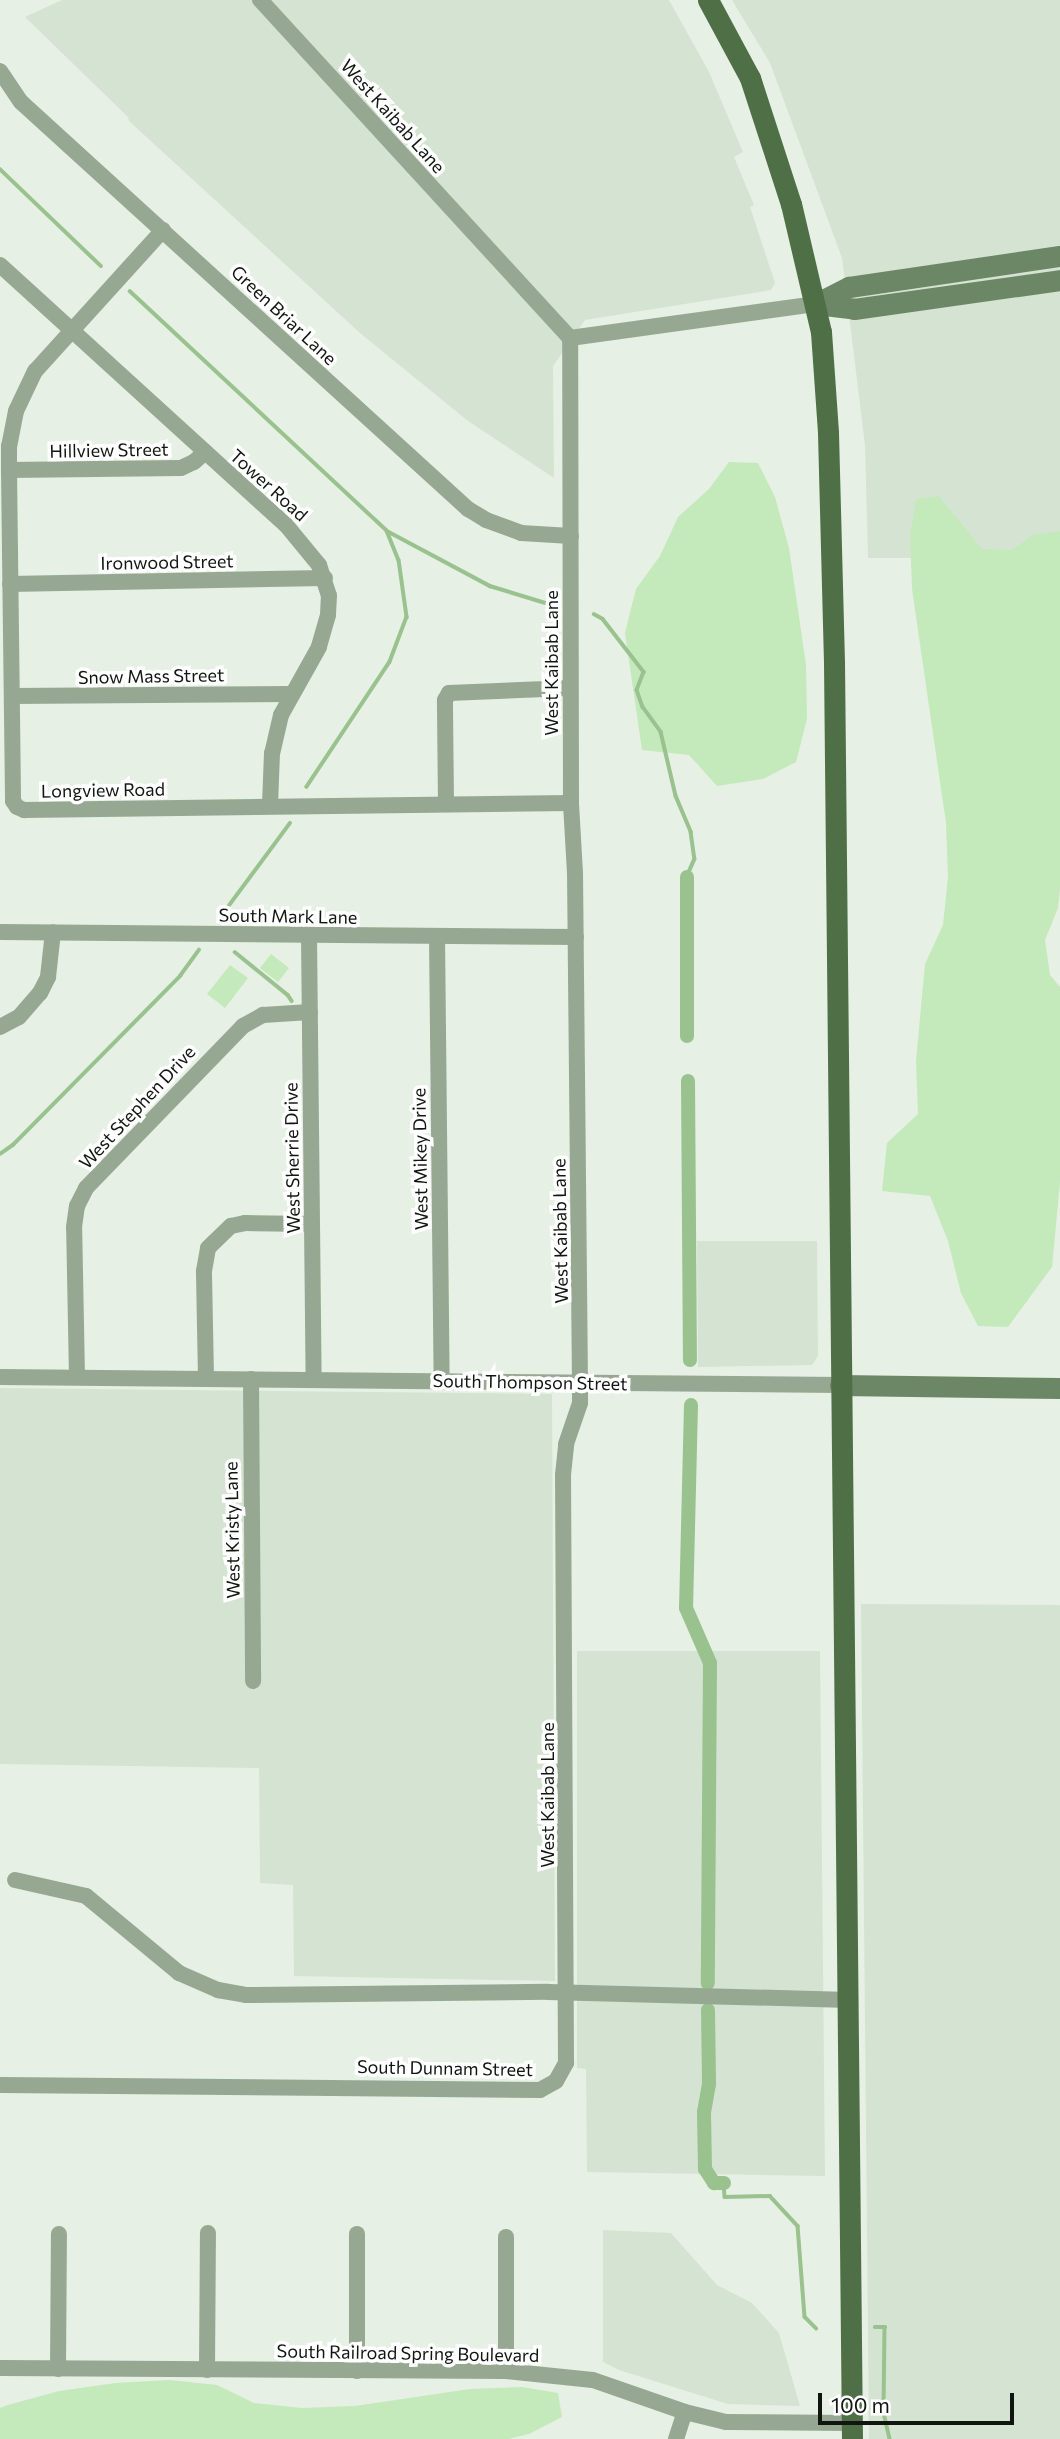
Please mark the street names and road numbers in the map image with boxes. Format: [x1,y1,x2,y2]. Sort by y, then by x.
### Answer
street label: West Kaibab Lane [336,55,450,177]
street label: Green Briar Lane [227,261,341,369]
street label: Hillview Street [49,438,169,462]
street label: Tower Road [226,445,312,525]
street label: Ironwood Street [100,550,234,574]
street label: West Kaibab Lane [540,590,562,736]
street label: Snow Mass Street [78,664,224,688]
street label: Longview Road [41,778,165,802]
street label: South Mark Lane [218,904,358,928]
street label: West Stephen Drive [74,1041,200,1173]
street label: West Sherrie Drive [280,1082,304,1234]
street label: West Mikey Drive [408,1088,432,1230]
street label: West Kaibab Lane [548,1158,572,1304]
street label: South Thompson Street [432,1370,628,1394]
street label: West Kristy Lane [220,1461,244,1599]
street label: West Kaibab Lane [536,1722,558,1868]
street label: South Dunnam Street [357,2056,533,2080]
street label: South Railroad Spring Boulevard [277,2340,539,2366]

